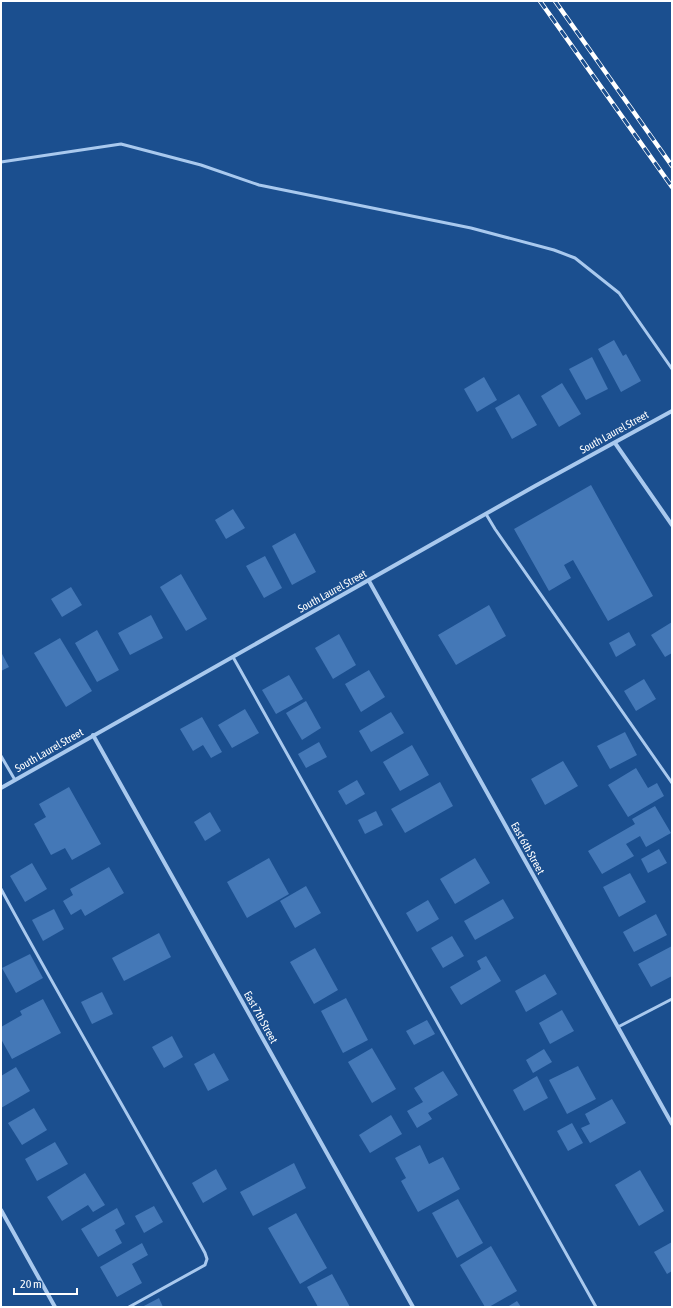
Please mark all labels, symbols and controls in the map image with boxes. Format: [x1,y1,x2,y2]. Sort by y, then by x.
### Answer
street label: South Laurel Street [578,408,650,456]
street label: South Laurel Street [296,567,368,615]
street label: South Laurel Street [13,726,85,774]
street label: East 6th Street [509,820,547,876]
street label: East 7th Street [242,989,280,1045]
scale bar [14,1270,77,1296]
text: 20 m [20,1277,42,1291]

